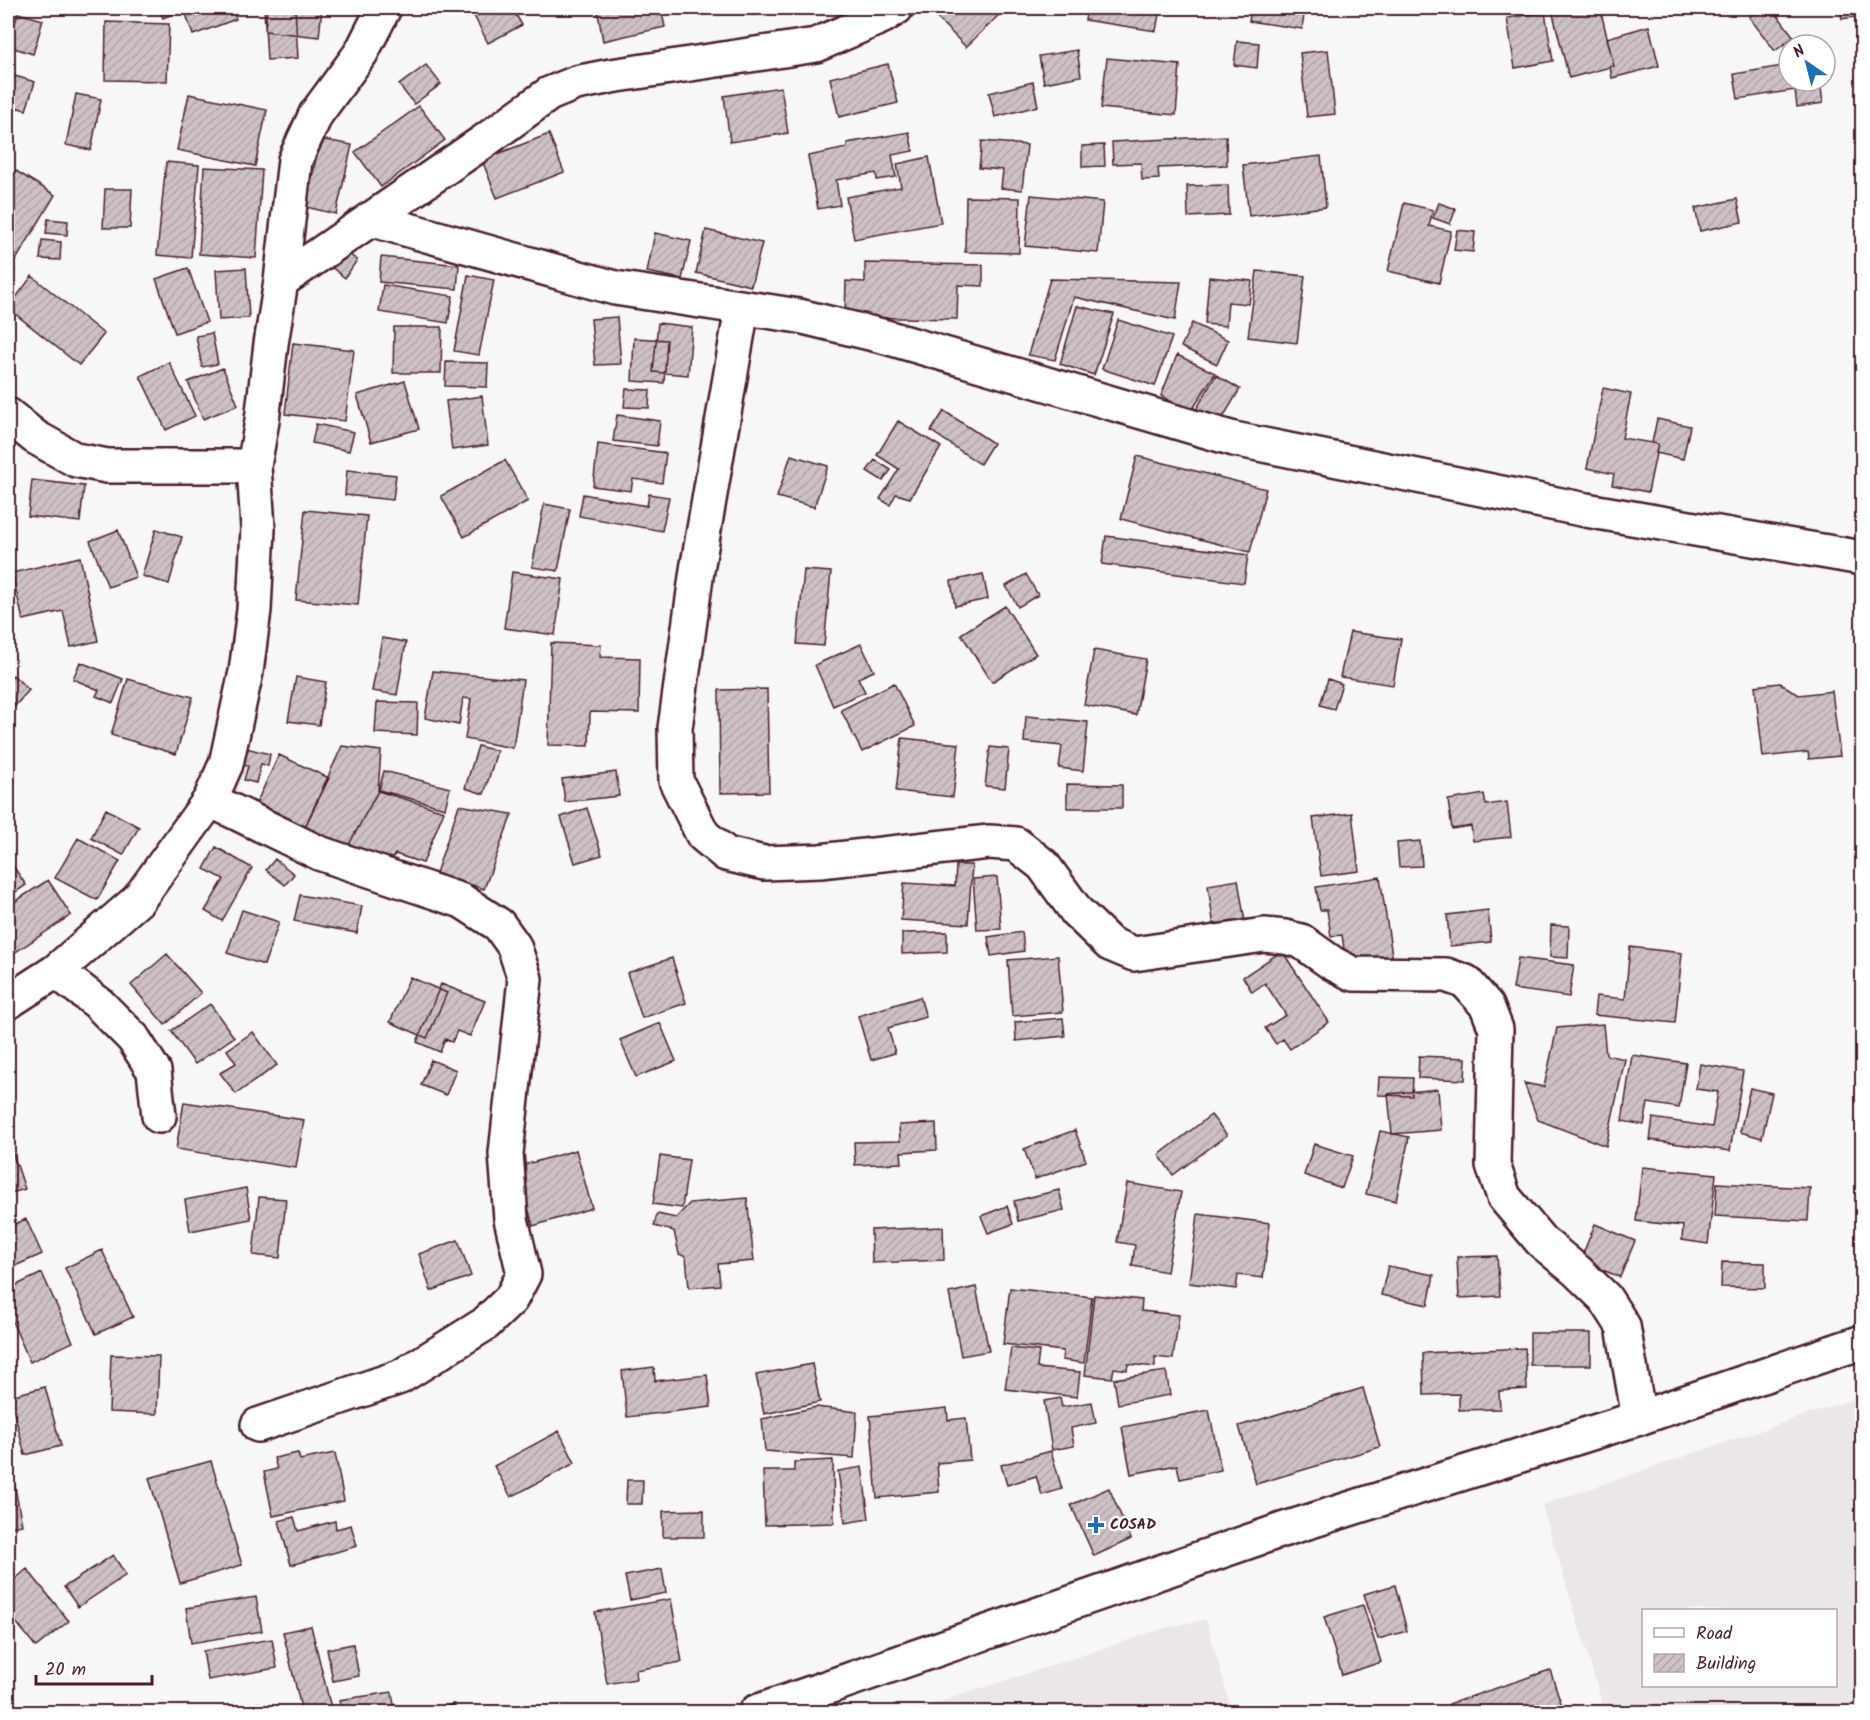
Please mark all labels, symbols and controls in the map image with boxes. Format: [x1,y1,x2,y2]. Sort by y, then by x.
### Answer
north arrow [1777,33,1837,93]
text: N [1788,39,1811,65]
place label: COSAD [1110,1513,1156,1537]
marker: COSAD [1087,1516,1105,1534]
legend [1642,1609,1837,1687]
text: Road [1696,1620,1733,1649]
scale bar [36,1648,152,1686]
text: Building [1696,1650,1756,1679]
text: 20 m [45,1656,86,1685]

